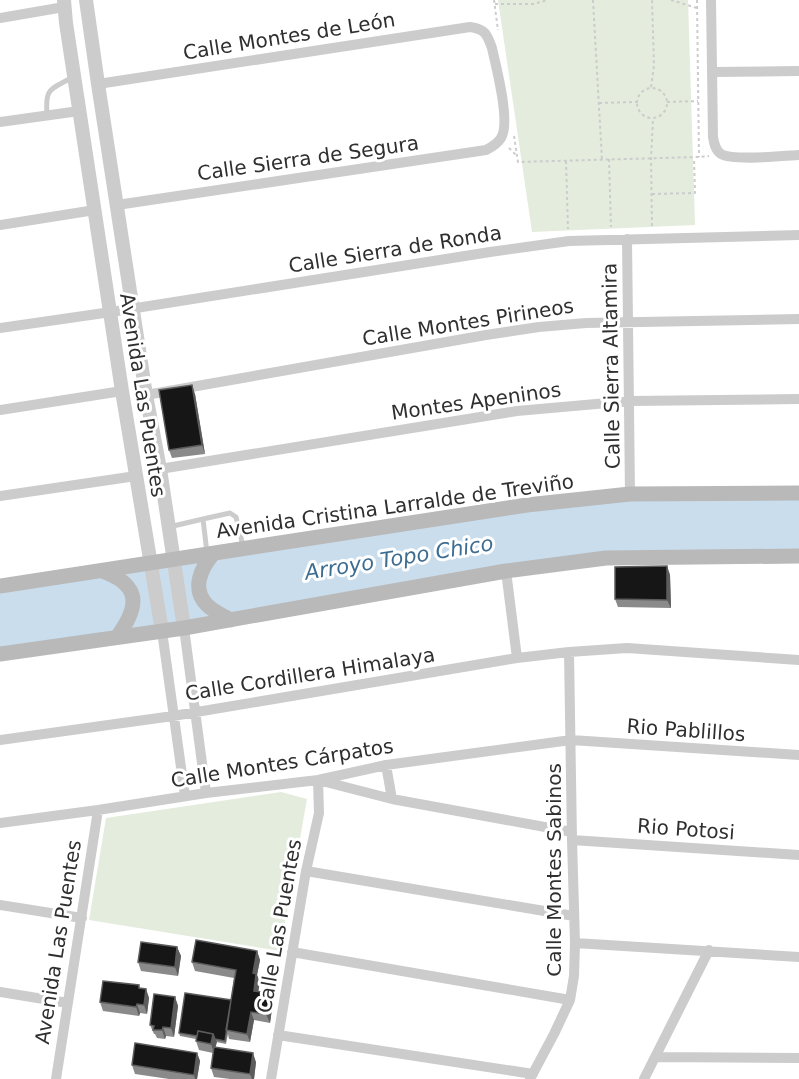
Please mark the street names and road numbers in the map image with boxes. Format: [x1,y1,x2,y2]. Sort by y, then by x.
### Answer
street label: Calle Montes de León [181,7,397,65]
street label: Calle Sierra de Segura [196,131,420,185]
street label: Calle Sierra de Ronda [287,220,503,278]
street label: Calle Sierra Altamira [597,263,625,469]
street label: Avenida Las Puentes [115,291,171,499]
street label: Calle Montes Pirineos [361,293,575,351]
street label: Montes Apeninos [389,377,563,425]
street label: Avenida Cristina Larralde de Treviño [215,469,575,543]
street label: Calle Cordillera Himalaya [183,642,437,706]
street label: Rio Pablillos [626,714,746,746]
street label: Calle Montes Cárpatos [169,734,395,792]
street label: Calle Montes Sabinos [542,763,566,977]
street label: Rio Potosi [636,814,736,844]
street label: Calle Las Puentes [252,837,306,1015]
street label: Avenida Las Puentes [30,838,86,1046]

